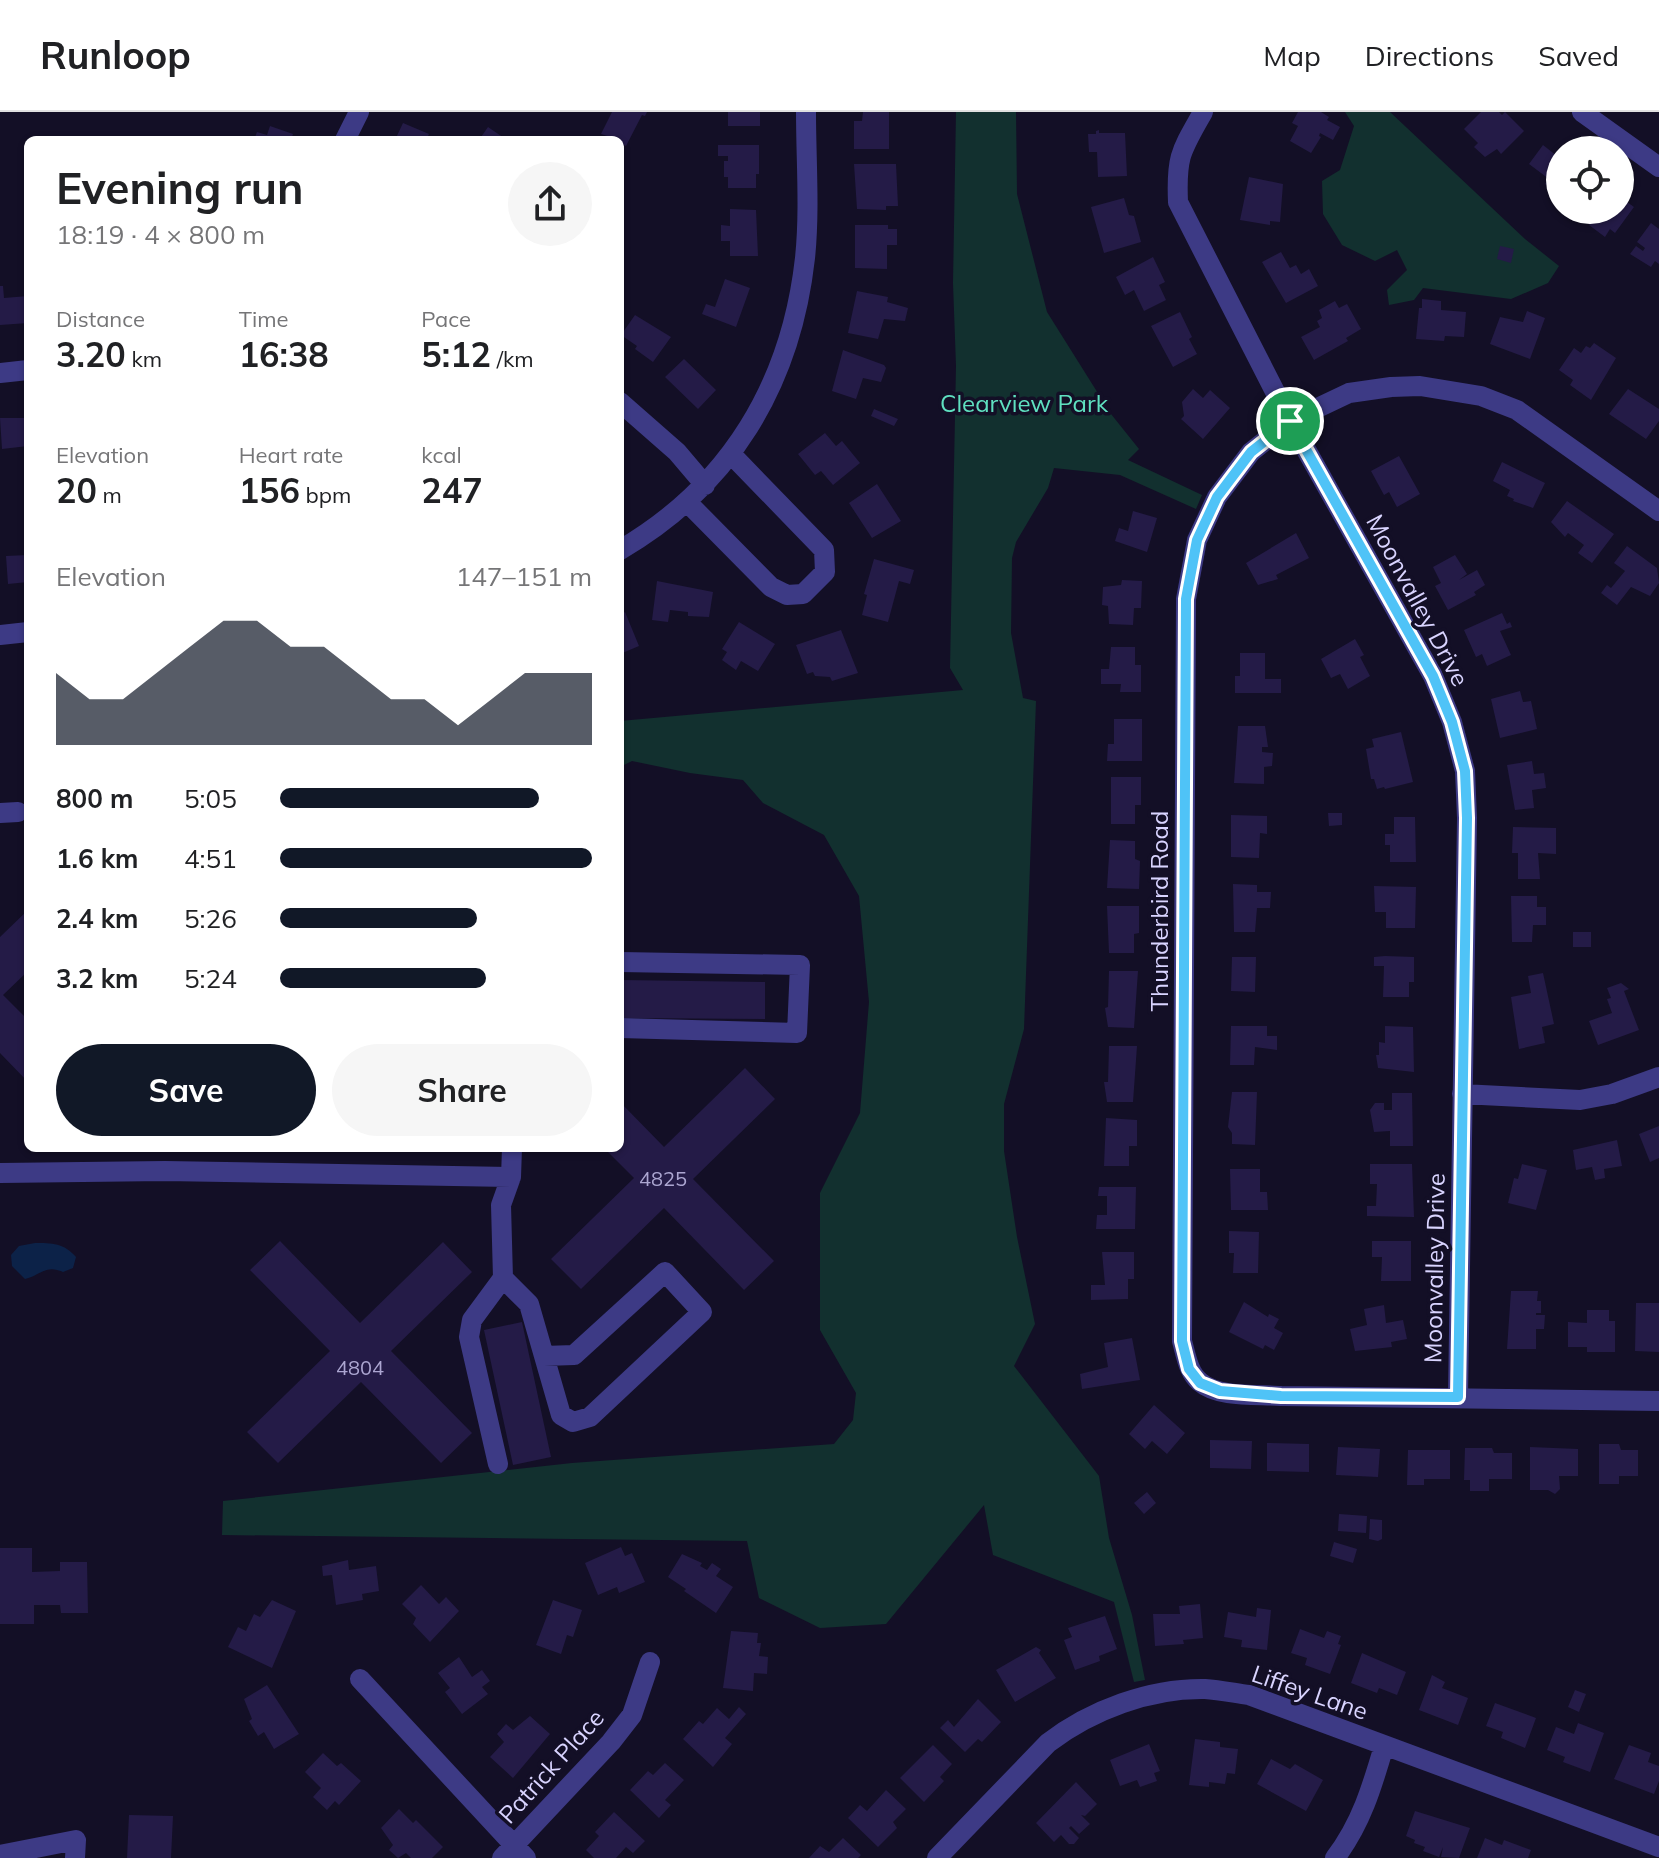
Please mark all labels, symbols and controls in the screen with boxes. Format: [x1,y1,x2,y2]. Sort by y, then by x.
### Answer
text: Runloop [40,31,191,79]
text: Map [1263,38,1321,73]
text: Directions [1365,38,1494,73]
text: Saved [1538,38,1619,73]
map controls [1546,136,1634,224]
button: locate [1546,136,1634,224]
text: Evening run [56,160,303,215]
button: share [508,162,592,246]
text: 18:19 · 4 × 800 m [56,218,265,251]
text: Distance [56,305,145,333]
text: Time [239,305,288,333]
text: Pace [421,305,471,333]
text: 3.20 [56,333,126,376]
text: 16:38 [239,333,329,376]
text: 5:12 [421,333,491,376]
text: km [126,345,162,373]
text: /km [491,345,534,373]
pin [1256,387,1324,455]
park label: Clearview Park [940,388,1109,418]
icon: arrive [1268,399,1312,443]
text: Elevation [56,441,149,469]
text: Heart rate [239,441,343,469]
text: kcal [421,441,462,469]
text: 20 [56,469,97,512]
text: 156 [239,469,300,512]
text: 247 [421,469,483,512]
text: m [97,481,122,509]
text: bpm [300,481,351,509]
street label: Moonvalley Drive [1360,509,1476,691]
text: Elevation [56,560,166,593]
text: 147–151 m [456,560,592,593]
text: 800 m [56,782,133,815]
text: 5:05 [184,782,237,815]
street label: Thunderbird Road [1144,811,1174,1011]
text: 1.6 km [56,842,139,875]
text: 4:51 [184,842,237,875]
text: 2.4 km [56,902,139,935]
text: 5:26 [184,902,237,935]
text: 3.2 km [56,962,139,995]
text: 5:24 [184,962,237,995]
button: Save [56,1044,316,1136]
button: Share [332,1044,592,1136]
house number: 4825 [639,1166,687,1191]
street label: Moonvalley Drive [1417,1173,1451,1363]
house number: 4804 [336,1355,384,1380]
street label: Liffey Lane [1248,1658,1372,1726]
street label: Patrick Place [492,1703,610,1829]

